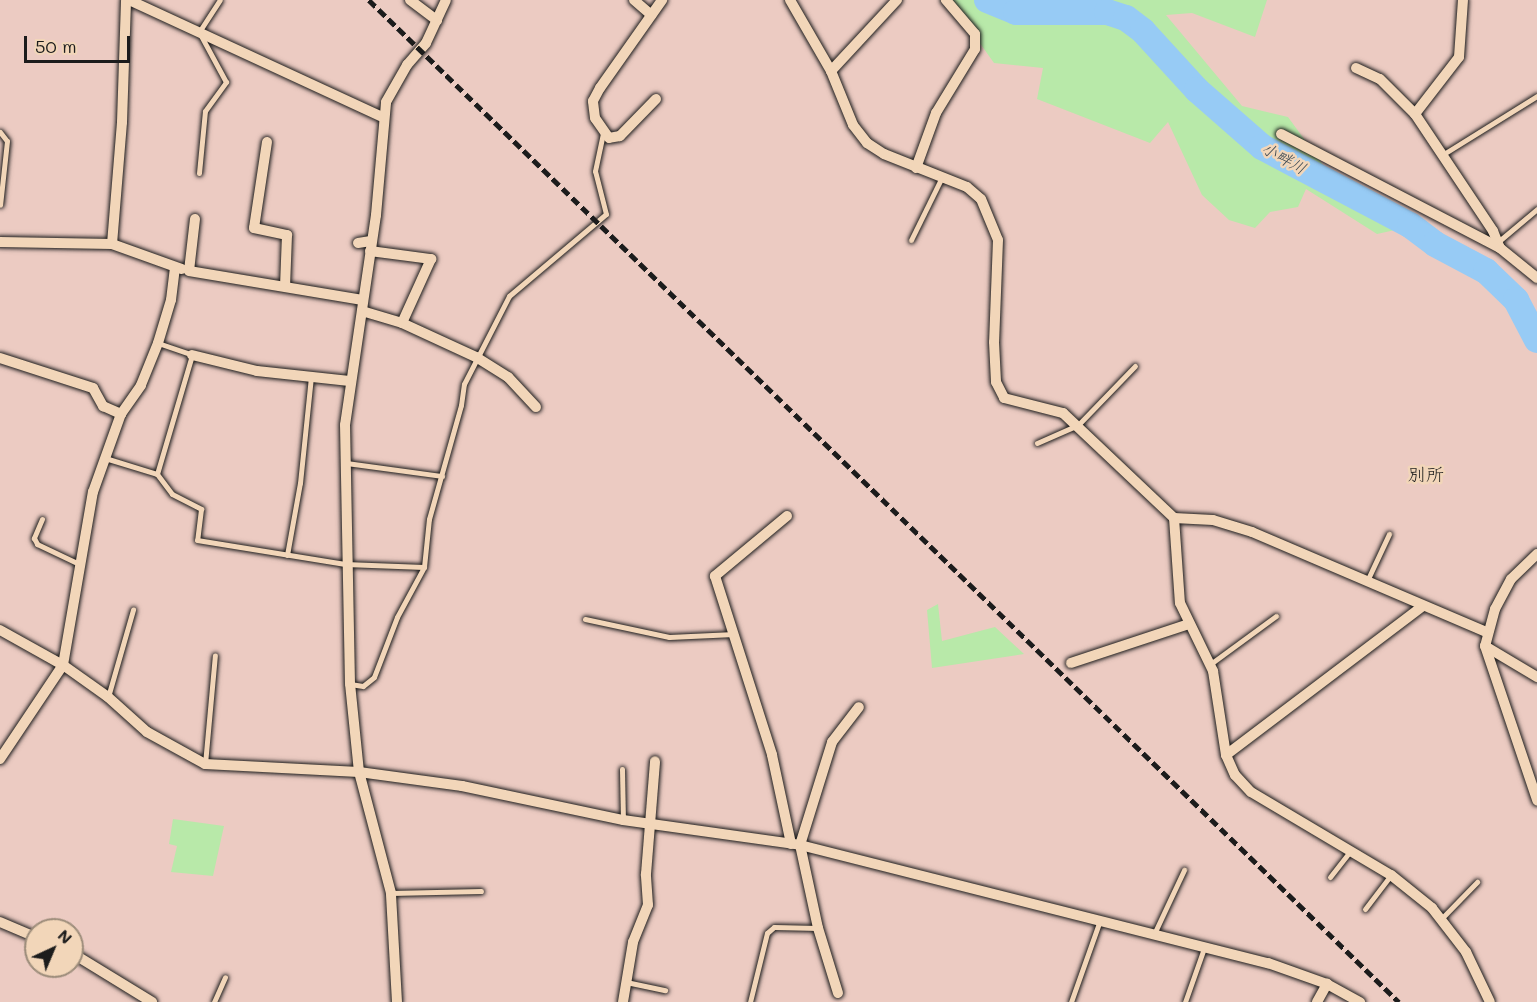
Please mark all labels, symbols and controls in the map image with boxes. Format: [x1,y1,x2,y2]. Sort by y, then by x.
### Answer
scale bar [27,24,134,62]
text: 50 m [35,34,77,58]
water label: 小畔川 [1258,138,1310,178]
district label: 別所 [1408,463,1444,485]
north arrow [24,918,84,978]
text: N [54,924,77,948]

